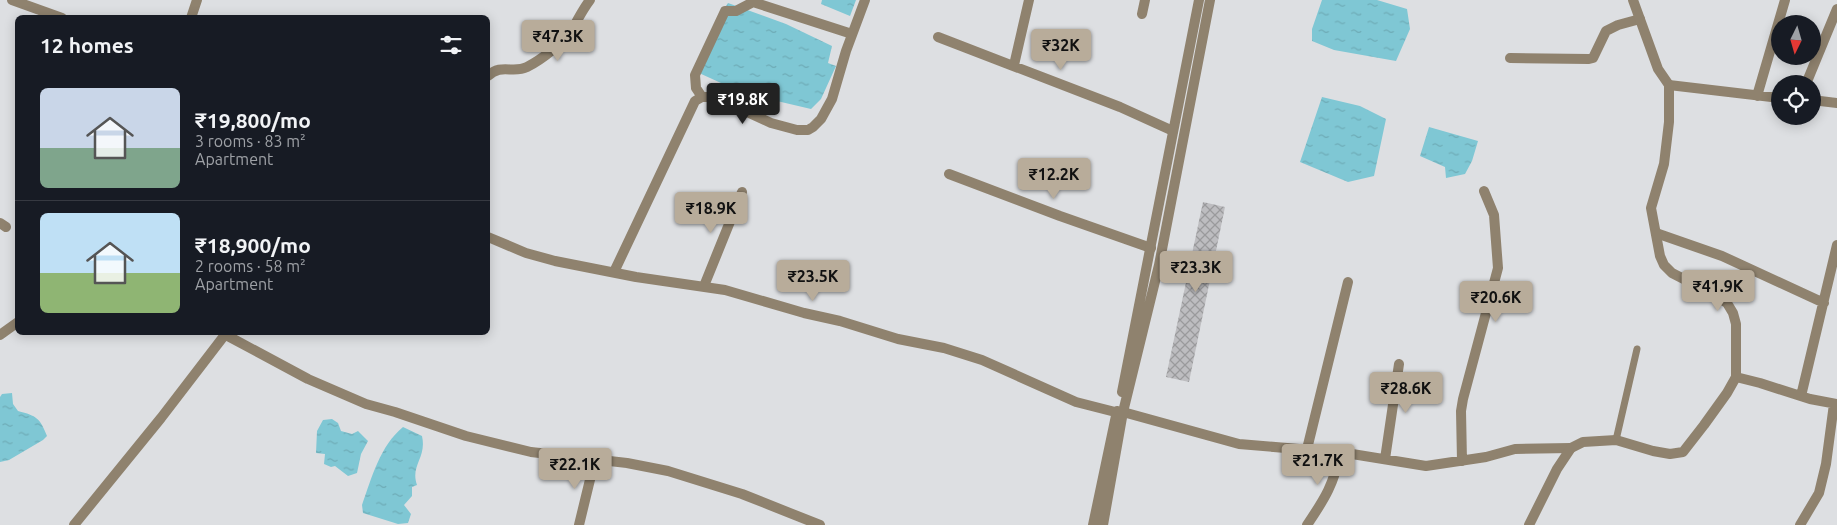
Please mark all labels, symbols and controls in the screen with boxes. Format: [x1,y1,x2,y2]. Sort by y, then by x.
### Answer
north arrow [1771,15,1821,65]
map controls [1771,15,1821,125]
pin: ₹47.3K [517,20,599,62]
text: ₹47.3K [533,27,583,45]
pin: ₹32K [1031,28,1091,71]
icon: filters [437,31,465,59]
text: 12 homes [40,33,134,57]
text: ₹32K [1042,36,1080,54]
button: locate [1771,75,1821,125]
pin: ₹19.8K [702,82,784,125]
text: ₹19.8K [718,90,768,108]
icon: home [80,108,140,168]
text: ₹19,800/mo [195,108,311,132]
text: 3 rooms · 83 m² [195,132,306,150]
text: Apartment [195,150,273,168]
pin: ₹12.2K [1013,158,1095,200]
text: ₹12.2K [1029,165,1079,183]
pin: ₹18.9K [670,192,752,234]
text: ₹18.9K [686,199,736,217]
icon: home [80,233,140,293]
text: ₹18,900/mo [195,233,311,257]
pin: ₹23.3K [1155,250,1237,293]
text: 2 rooms · 58 m² [195,257,306,275]
text: ₹23.3K [1171,258,1221,276]
pin: ₹23.5K [772,260,854,302]
text: ₹23.5K [788,267,838,285]
pin: ₹41.9K [1677,270,1759,312]
text: Apartment [195,275,273,293]
text: ₹41.9K [1693,277,1743,295]
pin: ₹20.6K [1455,280,1537,323]
text: ₹20.6K [1471,288,1521,306]
pin: ₹28.6K [1365,372,1447,414]
text: ₹28.6K [1381,379,1431,397]
pin: ₹21.7K [1277,444,1359,486]
pin: ₹22.1K [534,448,616,490]
text: ₹21.7K [1293,451,1343,469]
text: ₹22.1K [550,455,600,473]

